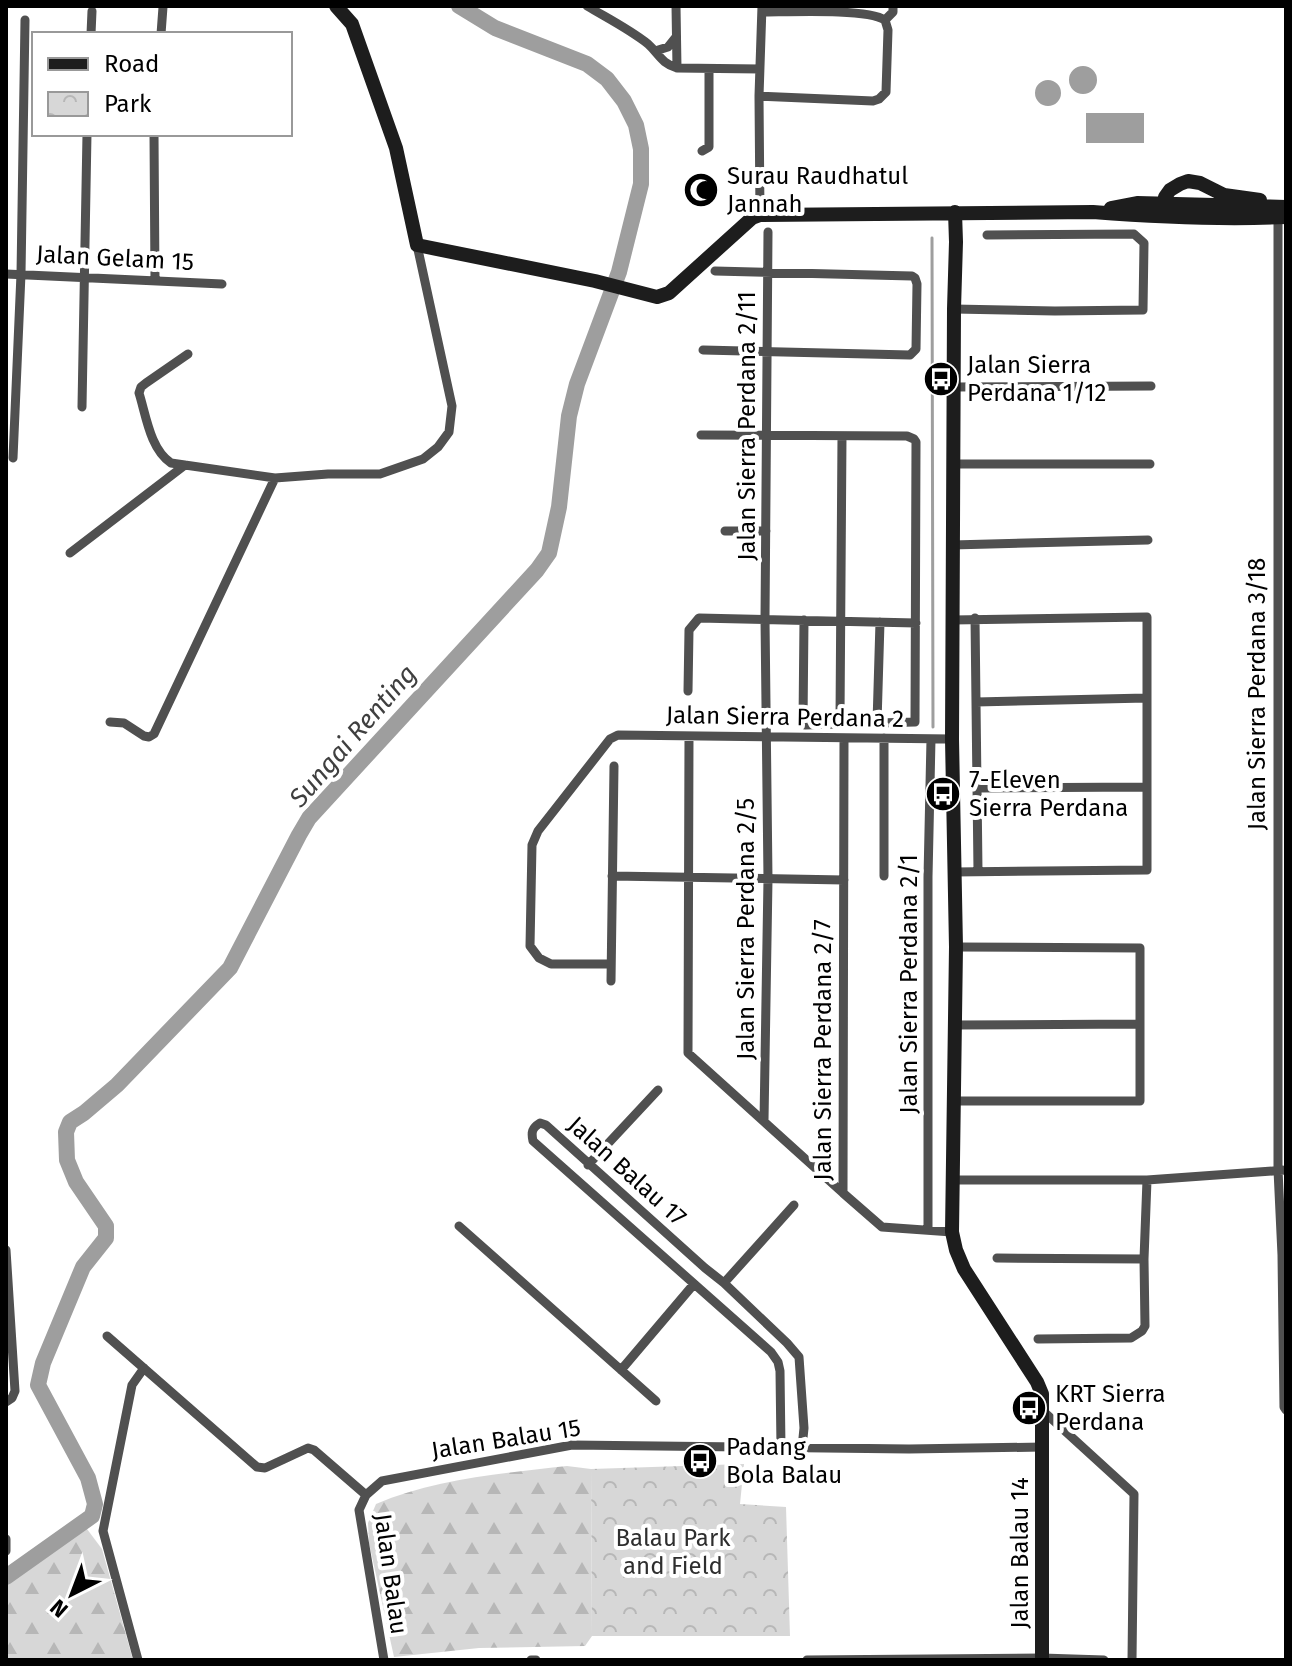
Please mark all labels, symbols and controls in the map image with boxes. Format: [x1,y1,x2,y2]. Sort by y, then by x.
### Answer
legend [32,32,292,136]
text: Road [104,50,159,78]
text: Park [104,90,152,118]
place label: Surau Raudhatul Jannah [727,162,908,218]
mosque icon: Surau Raudhatul Jannah [682,171,720,209]
street label: Jalan Gelam 15 [35,240,195,276]
street label: Jalan Sierra Perdana 2/11 [733,291,761,561]
place label: Jalan Sierra Perdana 1/12 [967,351,1106,407]
bus stop icon: Jalan Sierra Perdana 1/12 [922,360,960,398]
street label: Jalan Sierra Perdana 3/18 [1243,558,1271,830]
water label: Sungai Renting [282,659,423,814]
street label: Jalan Sierra Perdana 2 [666,701,904,733]
place label: 7-Eleven Sierra Perdana [969,766,1128,822]
bus stop icon: 7-Eleven Sierra Perdana [924,775,962,813]
street label: Jalan Sierra Perdana 2/5 [732,798,760,1060]
street label: Jalan Sierra Perdana 2/1 [895,854,923,1114]
street label: Jalan Sierra Perdana 2/7 [809,919,837,1181]
street label: Jalan Balau 17 [562,1111,692,1231]
place label: KRT Sierra Perdana [1055,1380,1166,1436]
bus stop icon: KRT Sierra Perdana [1010,1389,1048,1427]
street label: Jalan Balau 15 [429,1413,583,1465]
place label: Padang Bola Balau [726,1433,842,1489]
bus stop icon: Padang Bola Balau [681,1442,719,1480]
street label: Jalan Balau 14 [1006,1477,1034,1629]
street label: Jalan Balau [369,1512,413,1636]
park label: Balau Park and Field [616,1524,731,1580]
north arrow [32,1554,112,1634]
text: N [44,1594,73,1623]

